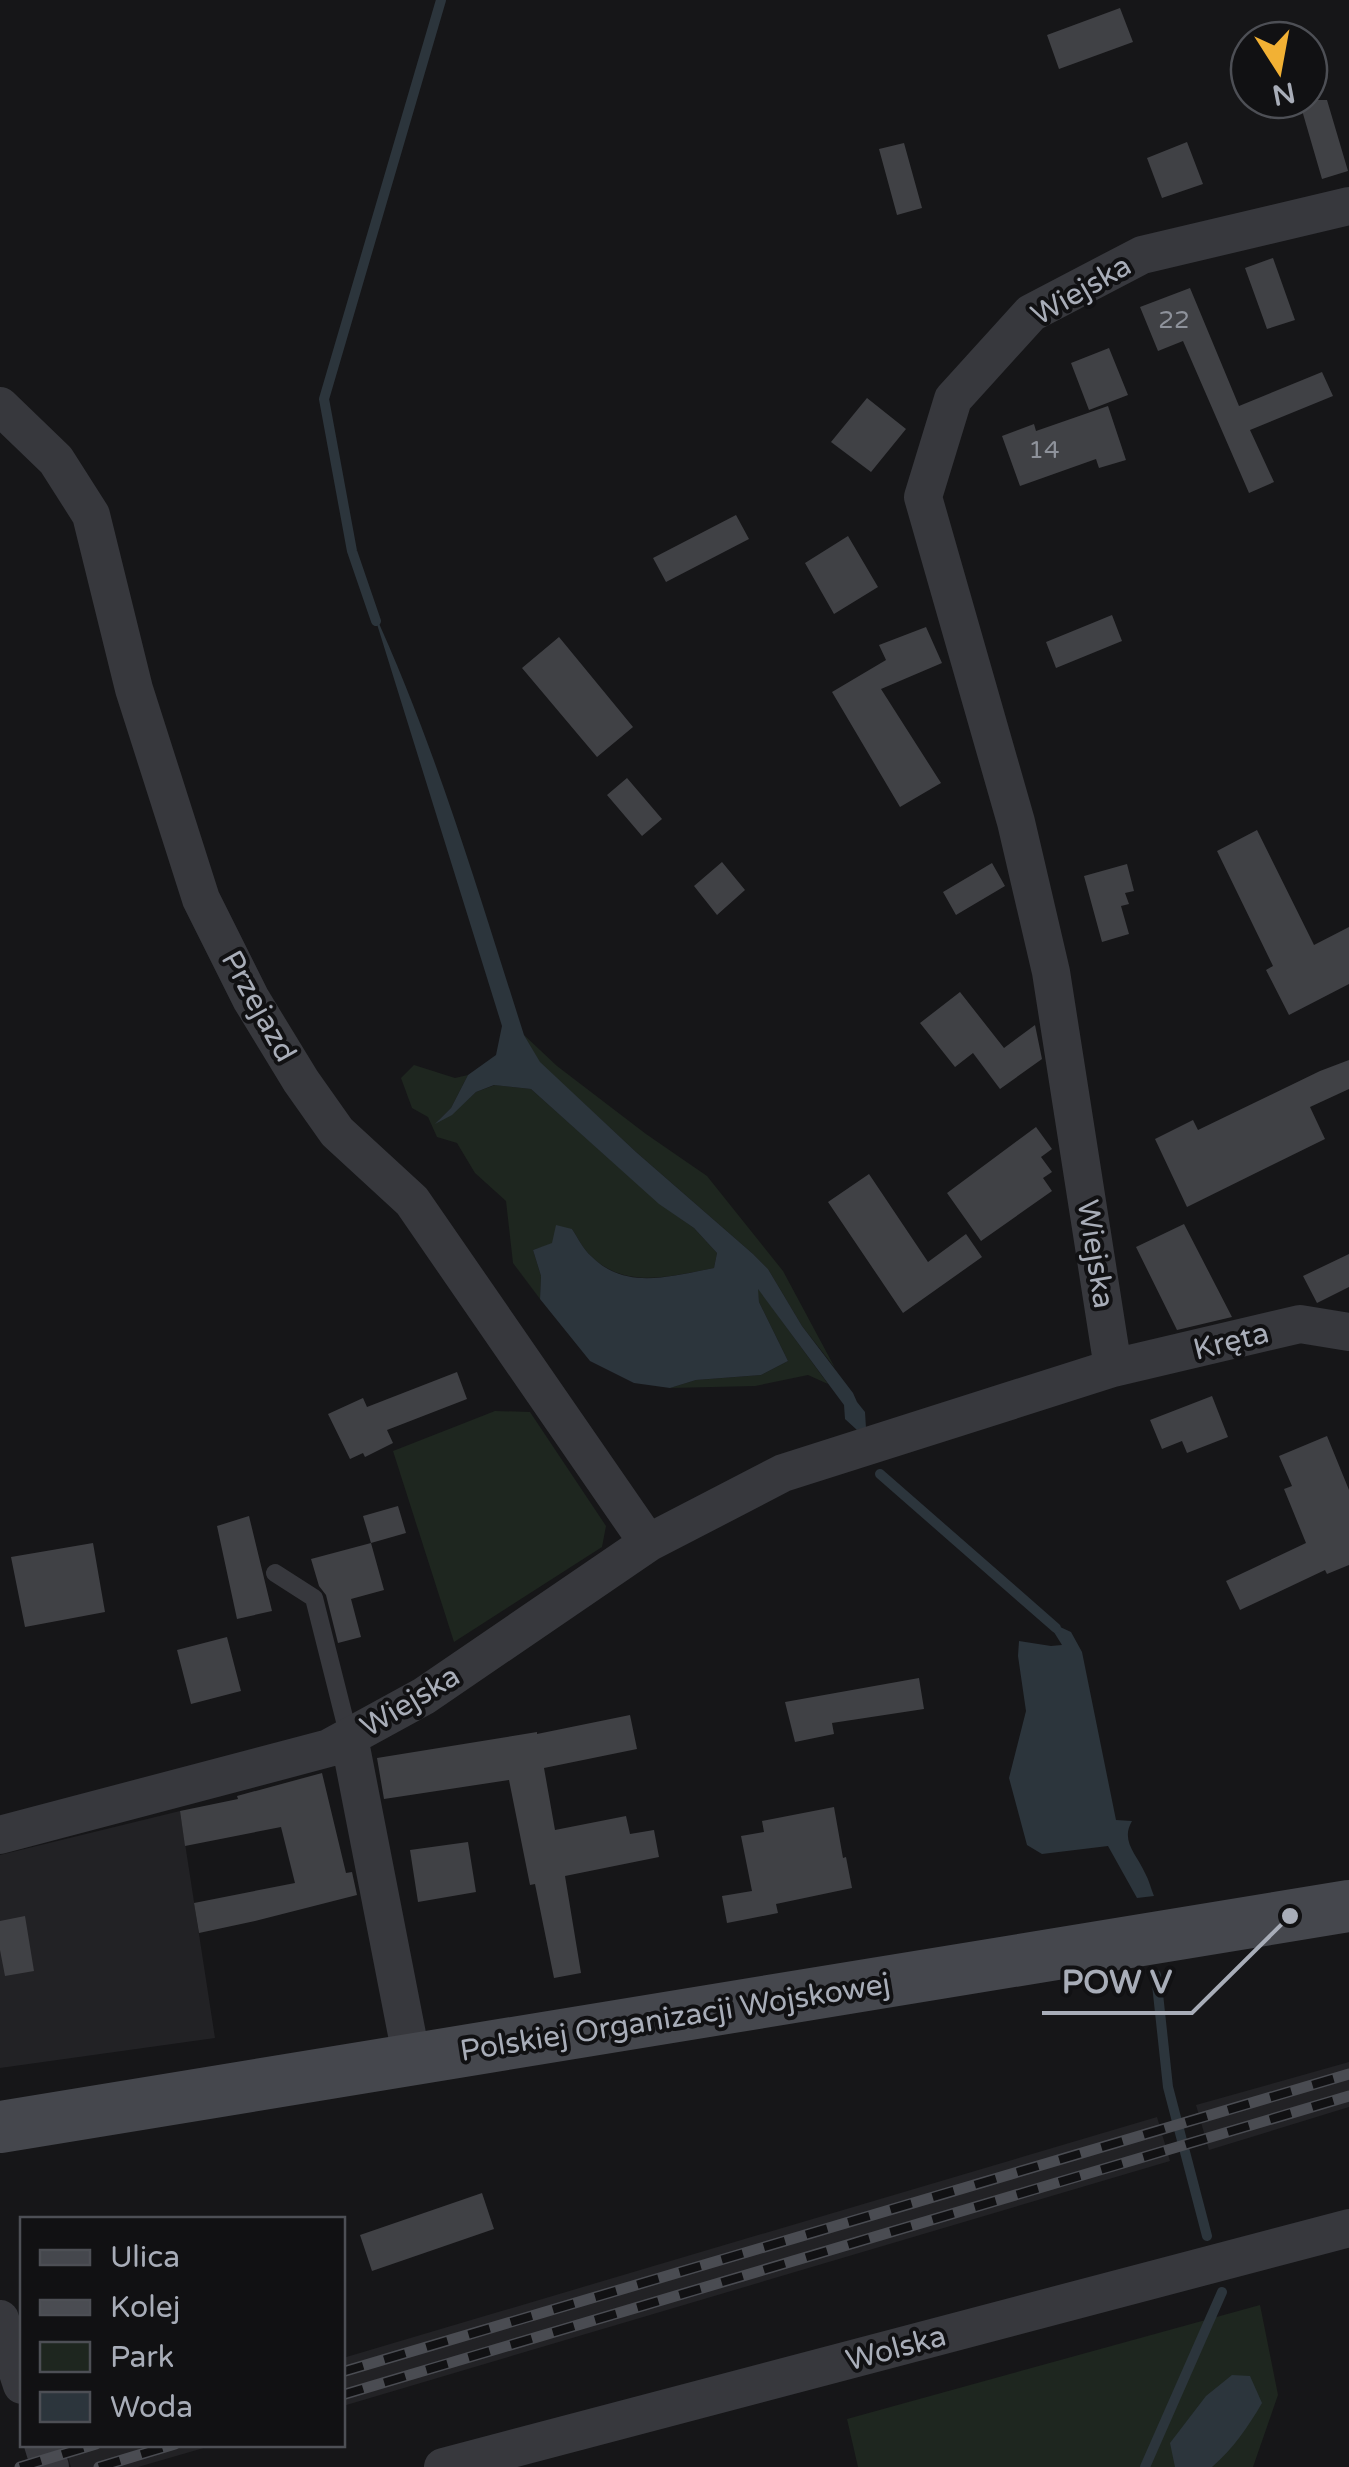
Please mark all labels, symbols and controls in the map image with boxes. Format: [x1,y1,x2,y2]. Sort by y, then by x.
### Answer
north arrow [1229,20,1329,120]
text: N [1269,75,1298,112]
street label: Wiejska [1025,247,1138,334]
house number: 22 [1158,305,1190,335]
house number: 14 [1028,435,1060,465]
street label: Przejazd [213,944,304,1068]
street label: Wiejska [1069,1197,1122,1311]
street label: Kręta [1190,1314,1273,1369]
street label: Wiejska [354,1657,467,1745]
callout: POW V [1042,1951,1192,2013]
text: POW V [1062,1964,1172,2002]
street label: Polskiej Organizacji Wojskowej [457,1965,893,2070]
legend [20,2217,345,2447]
text: Ulica [110,2239,180,2276]
text: Kolej [110,2289,180,2326]
street label: Wolska [842,2317,950,2380]
text: Park [110,2339,174,2376]
text: Woda [110,2389,193,2426]

